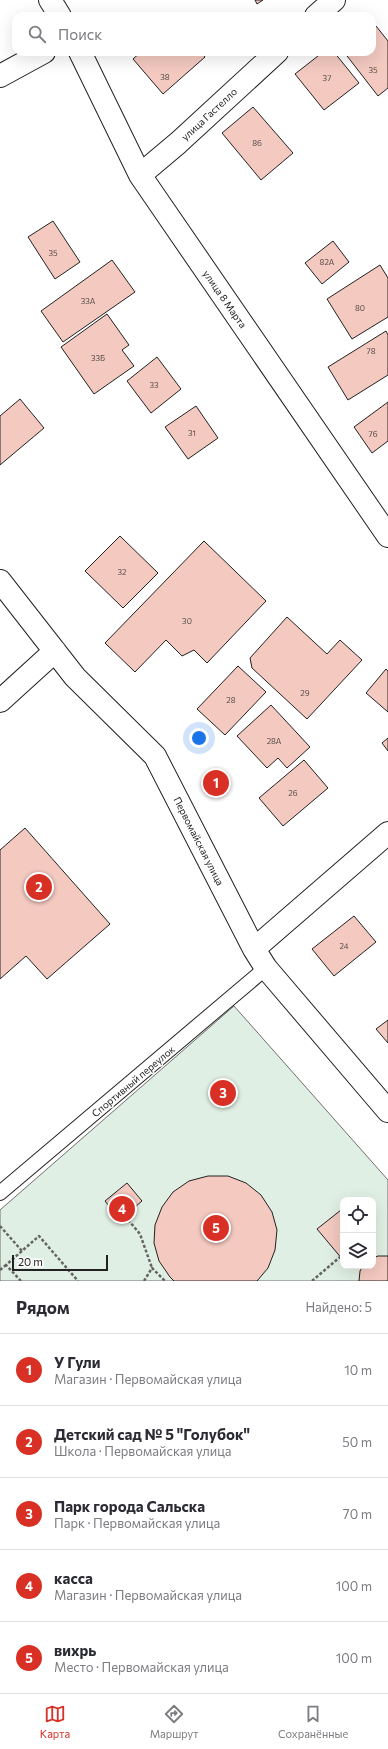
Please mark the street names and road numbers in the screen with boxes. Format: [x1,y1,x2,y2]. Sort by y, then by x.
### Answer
street label: улица Гастелло [179,85,239,143]
street label: улица 8 Марта [201,268,249,330]
street label: Первомайская улица [171,795,227,887]
street label: Спортивный переулок [89,1042,177,1119]

